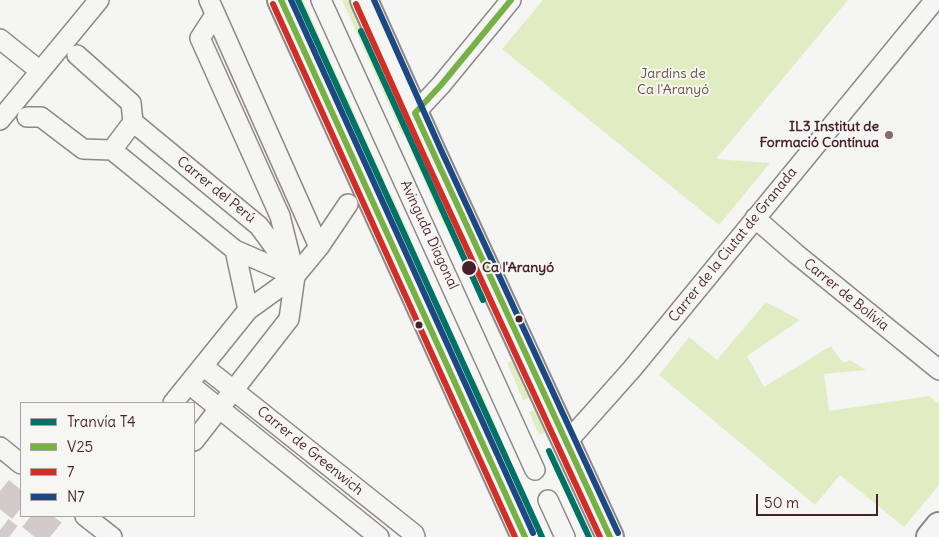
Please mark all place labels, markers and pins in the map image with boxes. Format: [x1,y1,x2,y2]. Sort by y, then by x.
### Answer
place label: IL3 Institut de Formació Contínua [760,119,879,152]
marker: IL3 Institut de Formació Contínua [883,129,895,141]
marker: Ca l'Aranyó [460,259,478,277]
place label: Ca l'Aranyó [482,260,554,276]
unlabelled marker [514,314,524,324]
unlabelled marker [414,320,424,330]

